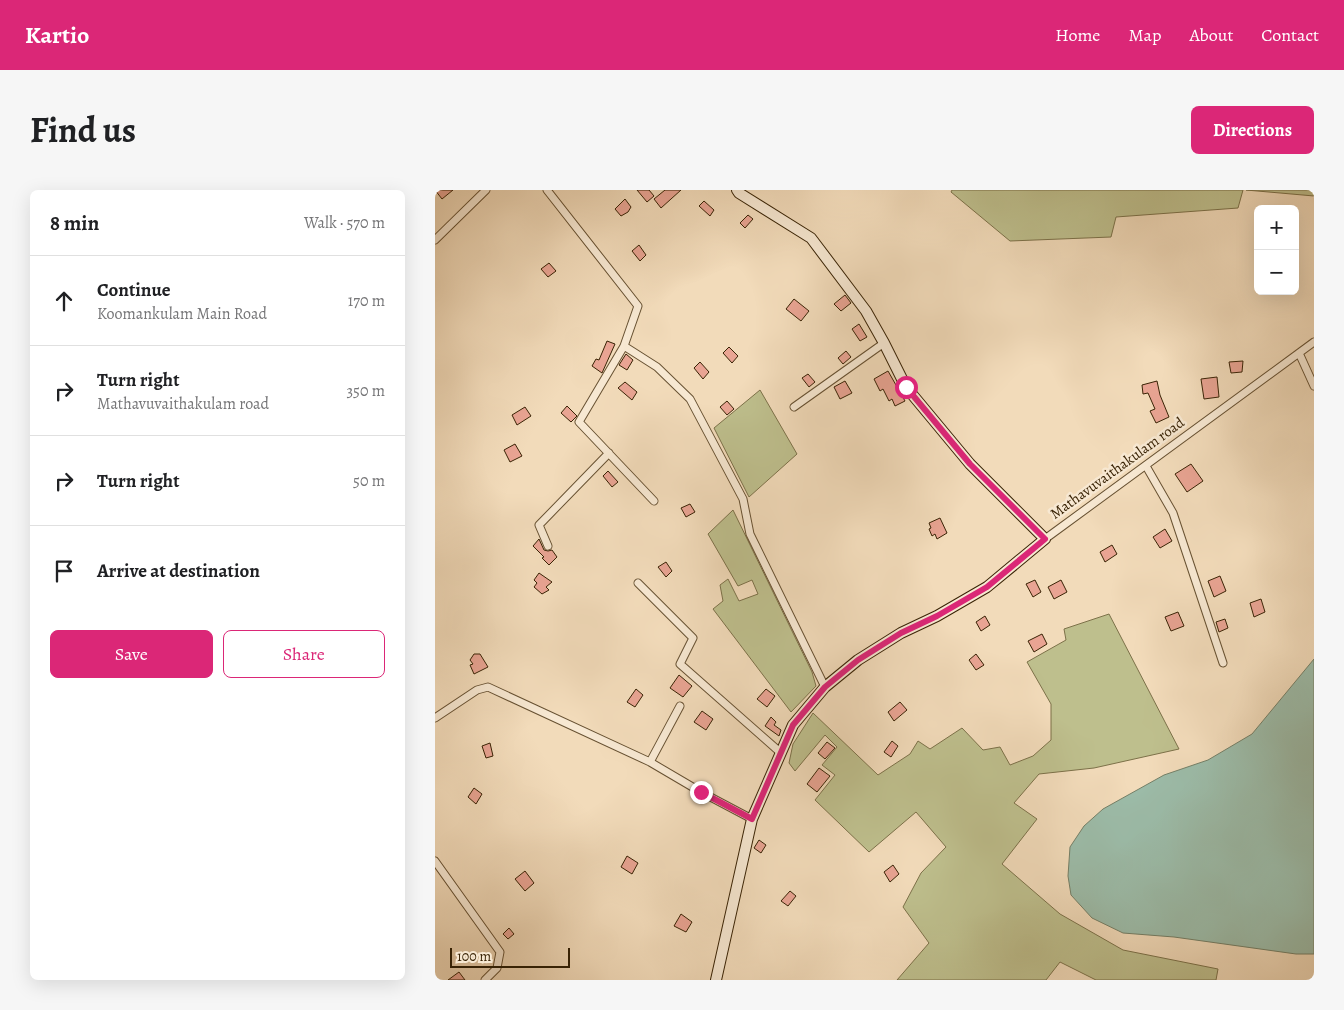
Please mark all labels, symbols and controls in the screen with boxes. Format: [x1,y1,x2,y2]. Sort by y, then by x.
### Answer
text: Kartio [25,19,89,51]
text: Home [1055,23,1100,47]
text: Map [1128,23,1161,47]
text: About [1189,23,1233,47]
text: Contact [1261,23,1319,47]
text: Find us [30,106,136,154]
button: Directions [1191,106,1314,154]
map controls [1254,205,1299,295]
button: + [1254,205,1299,250]
text: 8 min [50,209,99,237]
text: Walk · 570 m [304,212,385,234]
button: − [1254,250,1299,295]
text: Continue [97,277,171,303]
icon: ahead [50,287,78,315]
text: 170 m [348,290,385,312]
text: Koomankulam Main Road [97,303,267,325]
text: Turn right [97,367,179,393]
route start [895,376,918,399]
icon: right [50,377,78,405]
text: 350 m [346,380,385,402]
text: Mathavuvaithakulam road [97,393,269,415]
street label: Mathavuvaithakulam road [1046,412,1189,524]
icon: right [50,467,78,495]
text: Turn right [97,468,179,494]
text: 50 m [353,470,385,492]
icon: arrive [50,557,78,585]
text: Arrive at destination [97,558,260,584]
button: Save [50,630,213,678]
button: Share [223,630,385,678]
route end [690,781,713,804]
scale bar [450,945,570,968]
text: 100 m [457,947,491,966]

